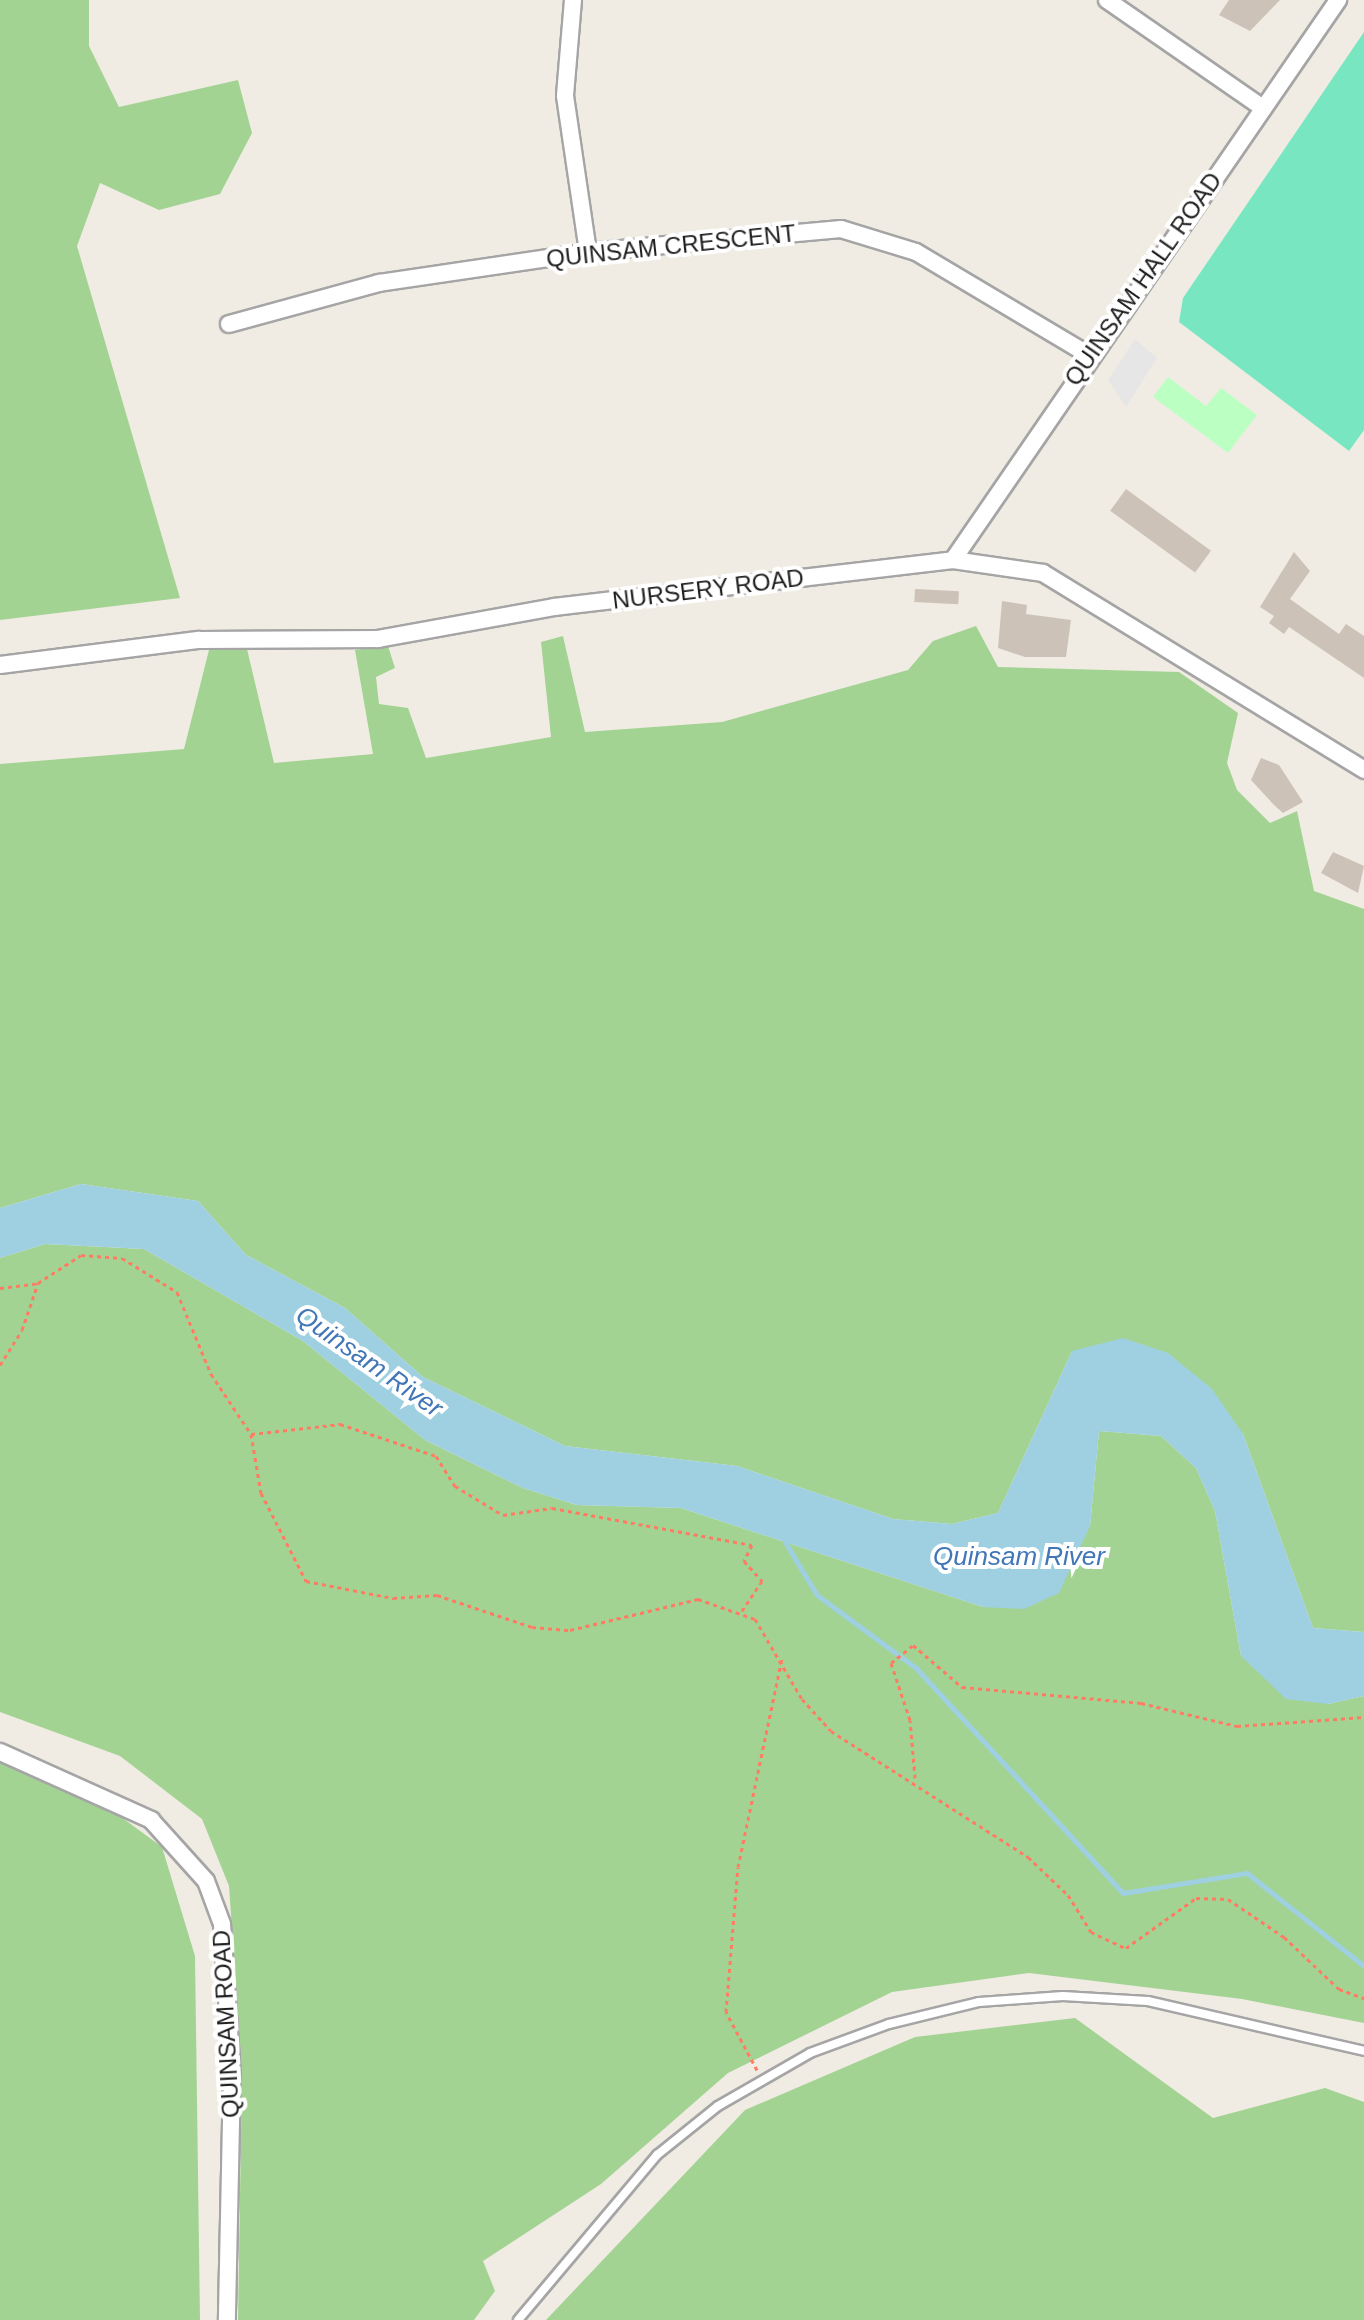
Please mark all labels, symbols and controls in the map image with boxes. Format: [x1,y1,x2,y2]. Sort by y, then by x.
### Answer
street label: QUINSAM HALL ROAD [1058,166,1228,392]
street label: QUINSAM CRESCENT [545,219,797,273]
street label: NURSERY ROAD [611,563,805,615]
water label: Quinsam River [290,1300,448,1424]
water label: Quinsam River [933,1541,1105,1573]
street label: QUINSAM ROAD [207,1929,245,2119]

